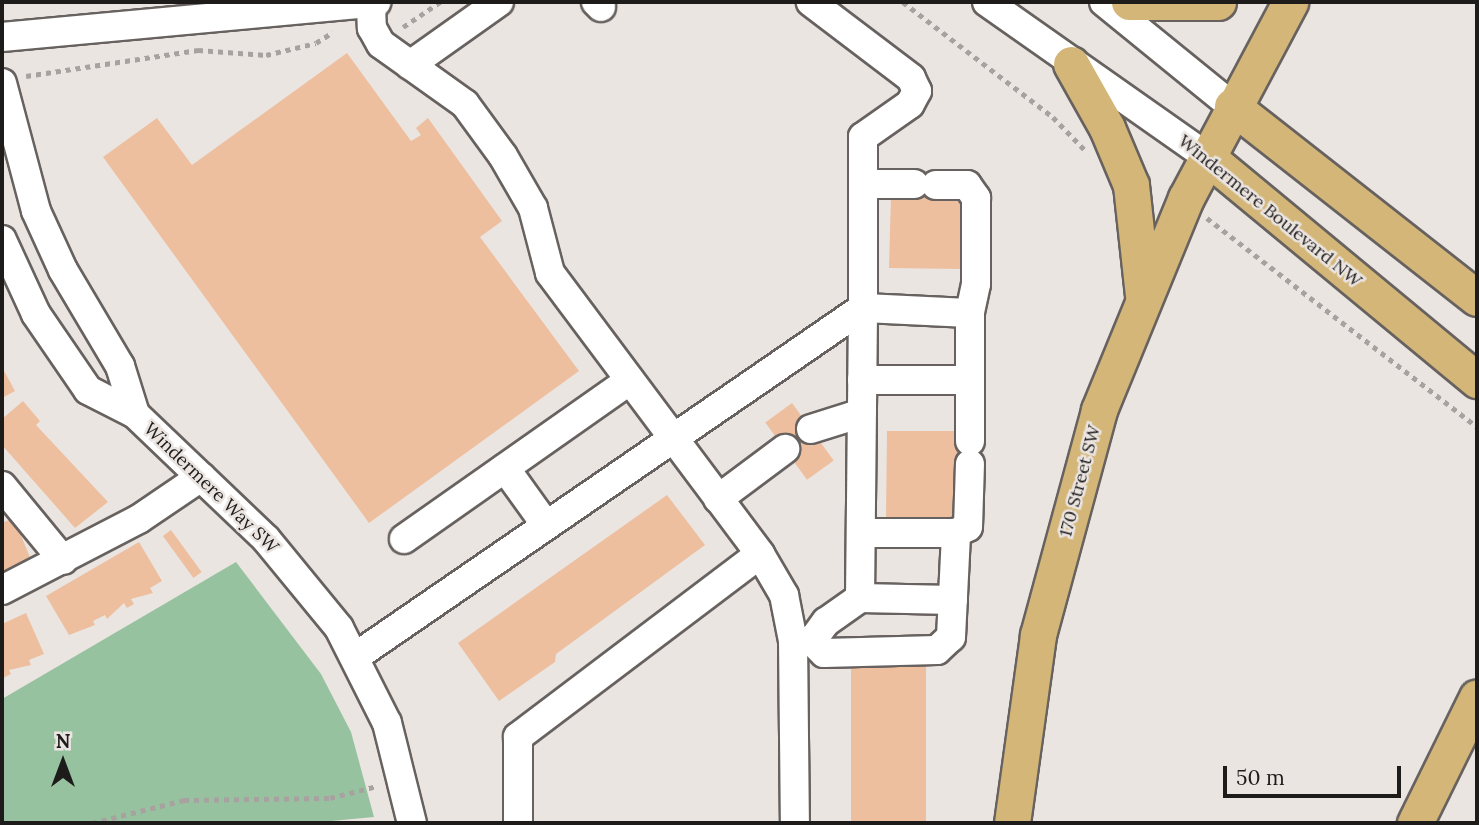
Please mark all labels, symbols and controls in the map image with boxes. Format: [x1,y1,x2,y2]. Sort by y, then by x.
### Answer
street label: Windermere Boulevard NW [1174,130,1366,292]
street label: Windermere Way SW [139,418,283,558]
street label: 170 Street SW [1055,423,1105,539]
north arrow [28,727,98,797]
text: N [56,729,70,753]
scale bar [1227,752,1406,796]
text: 50 m [1236,764,1285,791]

